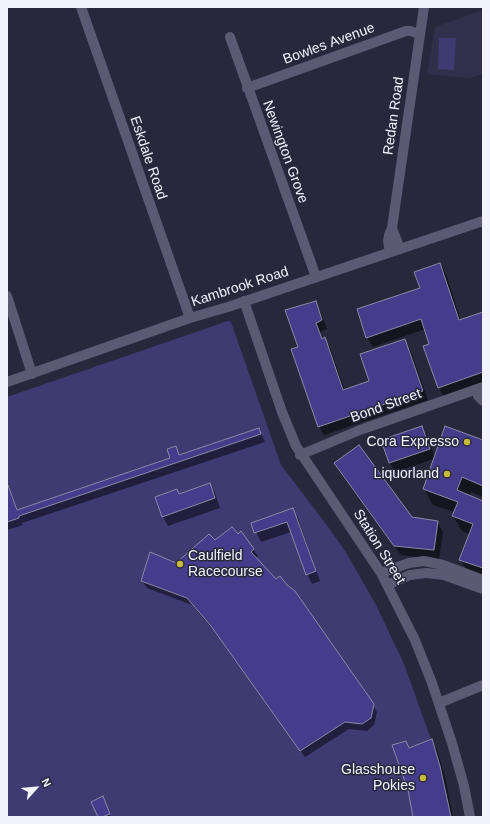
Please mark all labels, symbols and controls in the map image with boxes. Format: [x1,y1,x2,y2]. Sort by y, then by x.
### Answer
street label: Bowles Avenue [281,20,377,68]
street label: Redan Road [380,76,408,156]
street label: Newington Grove [259,98,311,206]
street label: Eskdale Road [126,114,170,202]
street label: Kambrook Road [189,263,291,311]
street label: Bond Street [348,385,424,427]
place label: Cora Expresso [366,434,459,450]
marker: Cora Expresso [462,437,472,447]
place label: Liquorland [374,466,439,482]
marker: Liquorland [442,469,452,479]
street label: Station Street [349,507,409,587]
place label: Caulfield Racecourse [188,548,263,580]
marker: Caulfield Racecourse [175,559,185,569]
place label: Glasshouse Pokies [341,762,415,794]
north arrow [16,768,56,808]
marker: Glasshouse Pokies [418,773,428,783]
text: N [40,776,54,789]

